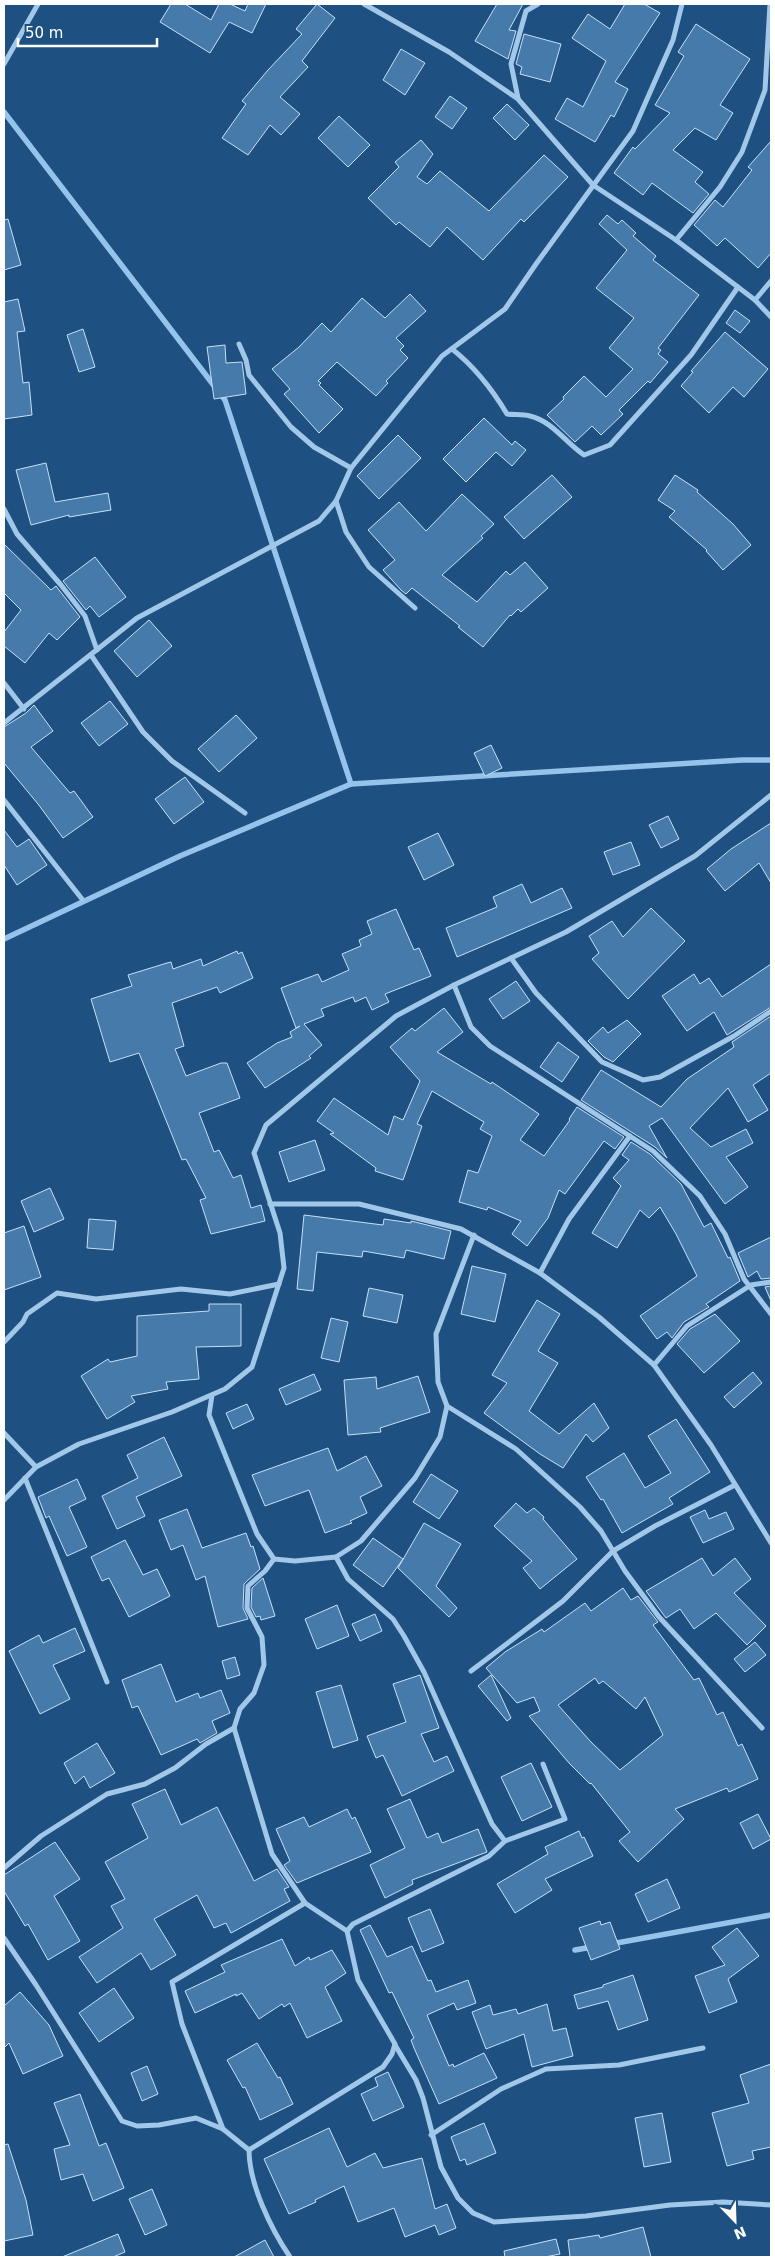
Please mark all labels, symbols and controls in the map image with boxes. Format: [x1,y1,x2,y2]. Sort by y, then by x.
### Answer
scale bar [18,15,156,47]
text: 50 m [25,24,63,42]
north arrow [710,2196,760,2246]
text: N [732,2223,749,2243]

